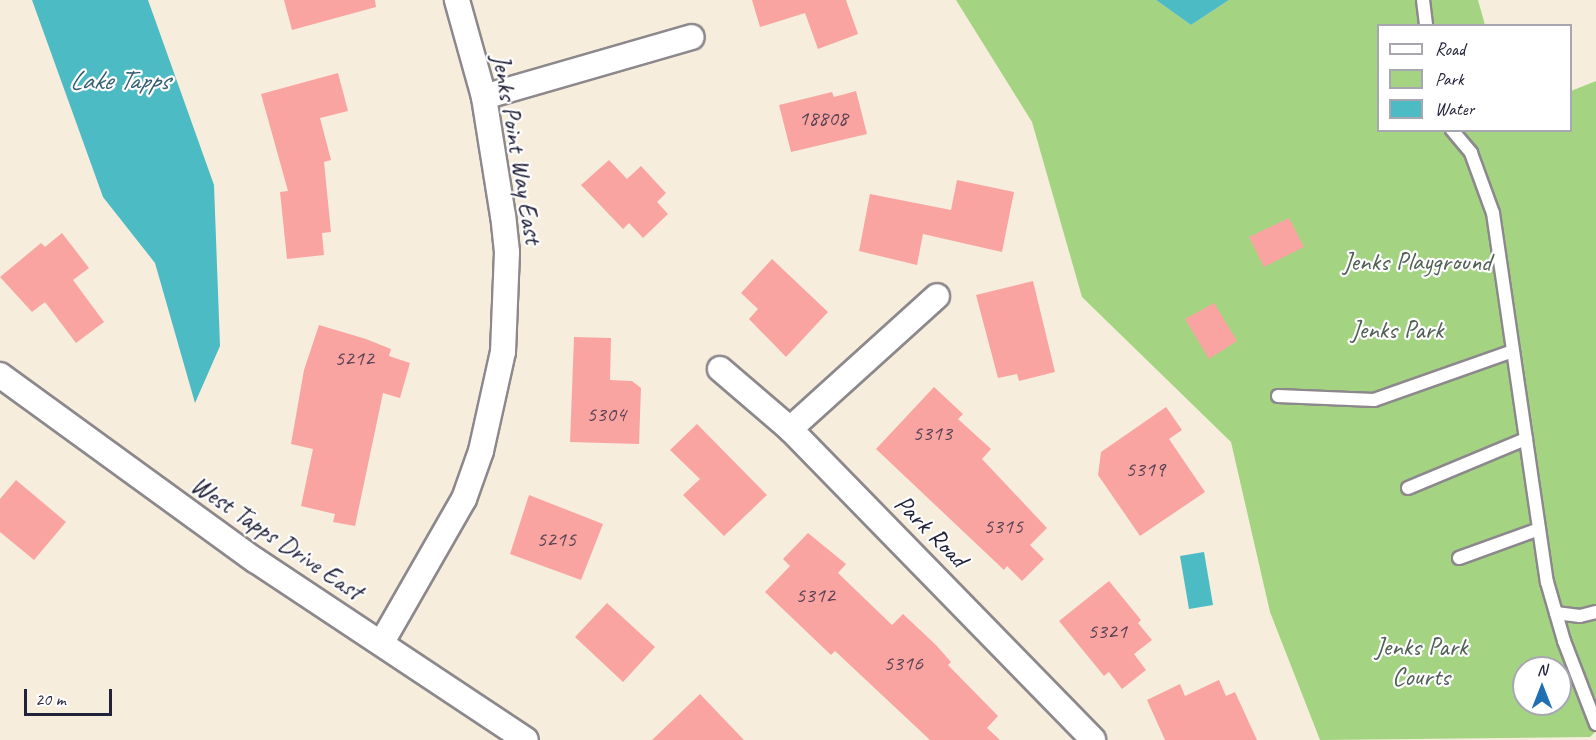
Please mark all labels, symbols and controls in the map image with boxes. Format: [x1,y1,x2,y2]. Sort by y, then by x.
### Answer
legend [1377,24,1572,132]
text: Road [1435,38,1465,60]
street label: Jenks Point Way East [485,52,549,246]
water label: Lake Tapps [69,65,169,97]
text: Park [1435,68,1464,90]
text: Water [1435,98,1474,120]
house number: 18808 [798,106,848,132]
park label: Jenks Playground [1343,246,1491,278]
park label: Jenks Park [1350,314,1444,346]
house number: 5212 [334,346,374,372]
house number: 5304 [586,402,626,428]
house number: 5313 [912,421,952,447]
house number: 5319 [1125,457,1165,483]
street label: West Tapps Drive East [184,468,370,608]
street label: Park Road [888,488,974,574]
house number: 5315 [983,514,1023,540]
house number: 5215 [536,527,576,553]
house number: 5312 [795,583,835,609]
house number: 5321 [1087,619,1127,645]
park label: Jenks Park Courts [1374,631,1468,692]
house number: 5316 [883,651,923,677]
north arrow [1512,656,1572,716]
text: N [1537,660,1547,680]
scale bar [27,677,116,715]
text: 20 m [35,688,66,710]

